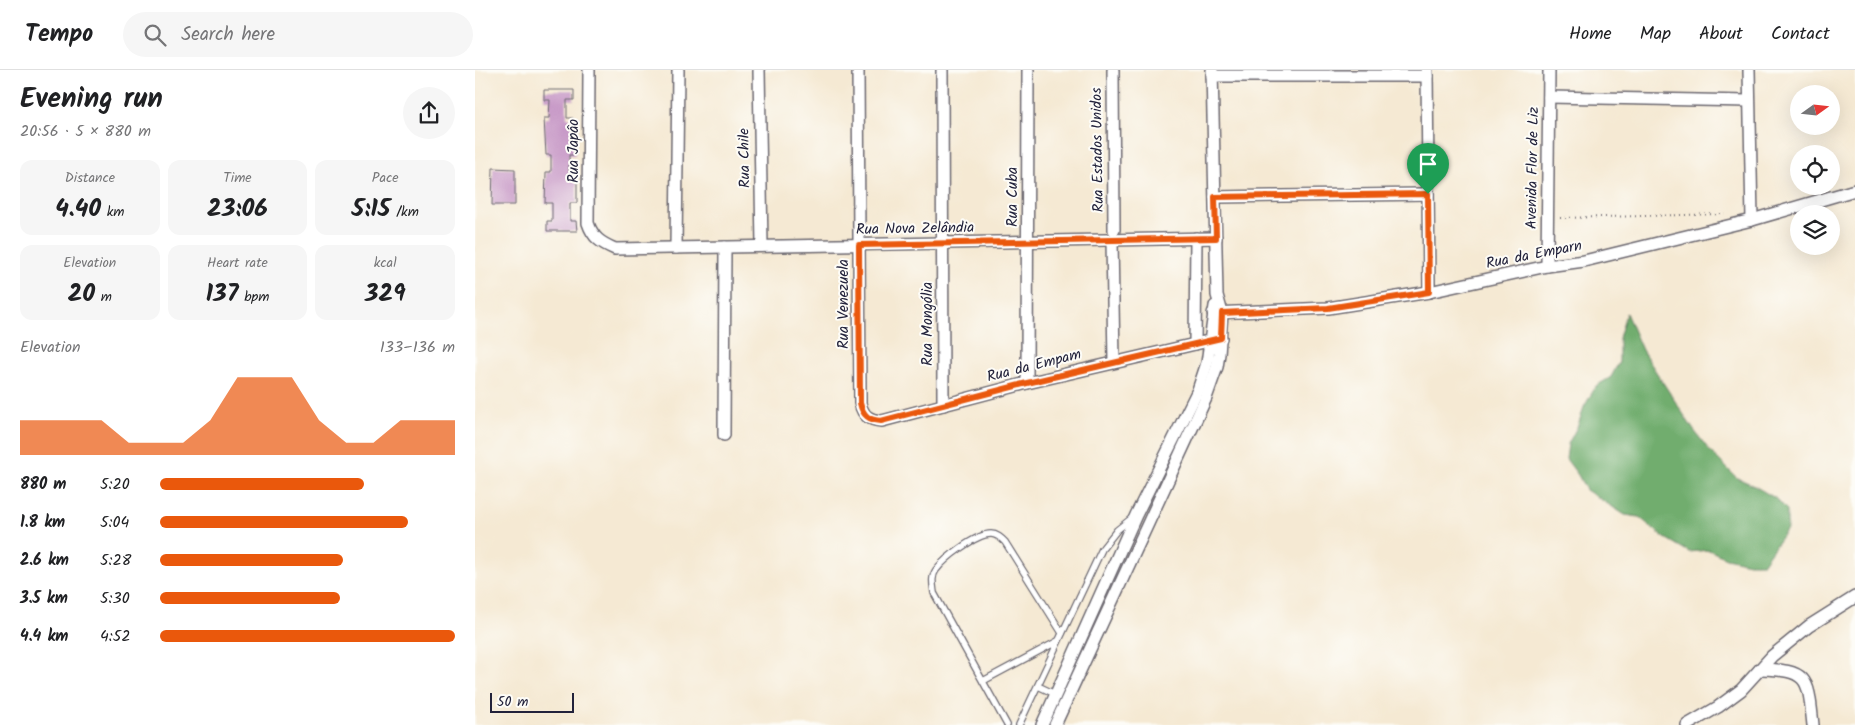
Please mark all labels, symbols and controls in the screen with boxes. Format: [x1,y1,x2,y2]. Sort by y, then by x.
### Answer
search box [123,12,473,57]
text: Tempo [25,15,93,54]
text: Search here [181,20,275,50]
text: Home [1569,20,1612,49]
text: Map [1640,20,1671,49]
text: About [1699,20,1743,49]
text: Contact [1771,20,1830,49]
icon: search [141,21,169,49]
text: Evening run [20,77,163,122]
north arrow [1790,85,1840,135]
map controls [1790,85,1840,255]
button: share [403,87,455,139]
street label: Rua Estados Unidos [1085,87,1111,213]
street label: Avenida Flor de Liz [1520,106,1546,229]
text: 20:56 · 5 × 880 m [20,119,151,144]
street label: Rua Japâo [562,119,586,183]
street label: Rua Chile [732,128,758,188]
pin [1407,143,1449,194]
button: locate [1790,145,1840,195]
icon: arrive [1414,150,1442,178]
text: Distance [65,167,115,189]
text: Time [223,167,252,189]
text: Pace [372,167,399,189]
street label: Rua Cuba [1001,167,1025,227]
text: 4.40 [55,189,101,229]
text: 23:06 [207,189,268,229]
text: 5:15 [352,189,391,229]
text: km [101,201,125,223]
text: /km [391,201,419,223]
button: layers [1790,205,1840,255]
street label: Rua Nova Zelândia [856,216,974,242]
street label: Rua da Emparn [1484,234,1584,276]
text: Elevation [63,252,116,274]
text: Heart rate [207,252,268,274]
text: kcal [374,252,397,274]
street label: Rua Venezuela [832,259,856,349]
text: 20 [68,274,95,314]
text: 137 [206,274,239,314]
text: 329 [365,274,406,314]
street label: Rua Mongólia [916,282,940,366]
text: m [95,286,112,308]
text: bpm [239,286,269,308]
text: Elevation [20,335,81,360]
text: 133–136 m [380,335,455,360]
street label: Rua da Empam [984,343,1084,389]
text: 880 m [20,472,66,497]
text: 5:20 [100,472,130,497]
text: 1.8 km [20,510,65,535]
text: 5:04 [100,510,129,535]
text: 2.6 km [20,548,69,573]
text: 5:28 [100,548,131,573]
text: 3.5 km [20,586,68,611]
text: 5:30 [100,586,130,611]
text: 4.4 km [20,624,68,649]
text: 4:52 [100,624,131,649]
scale bar [490,690,574,713]
text: 50 m [497,691,528,713]

